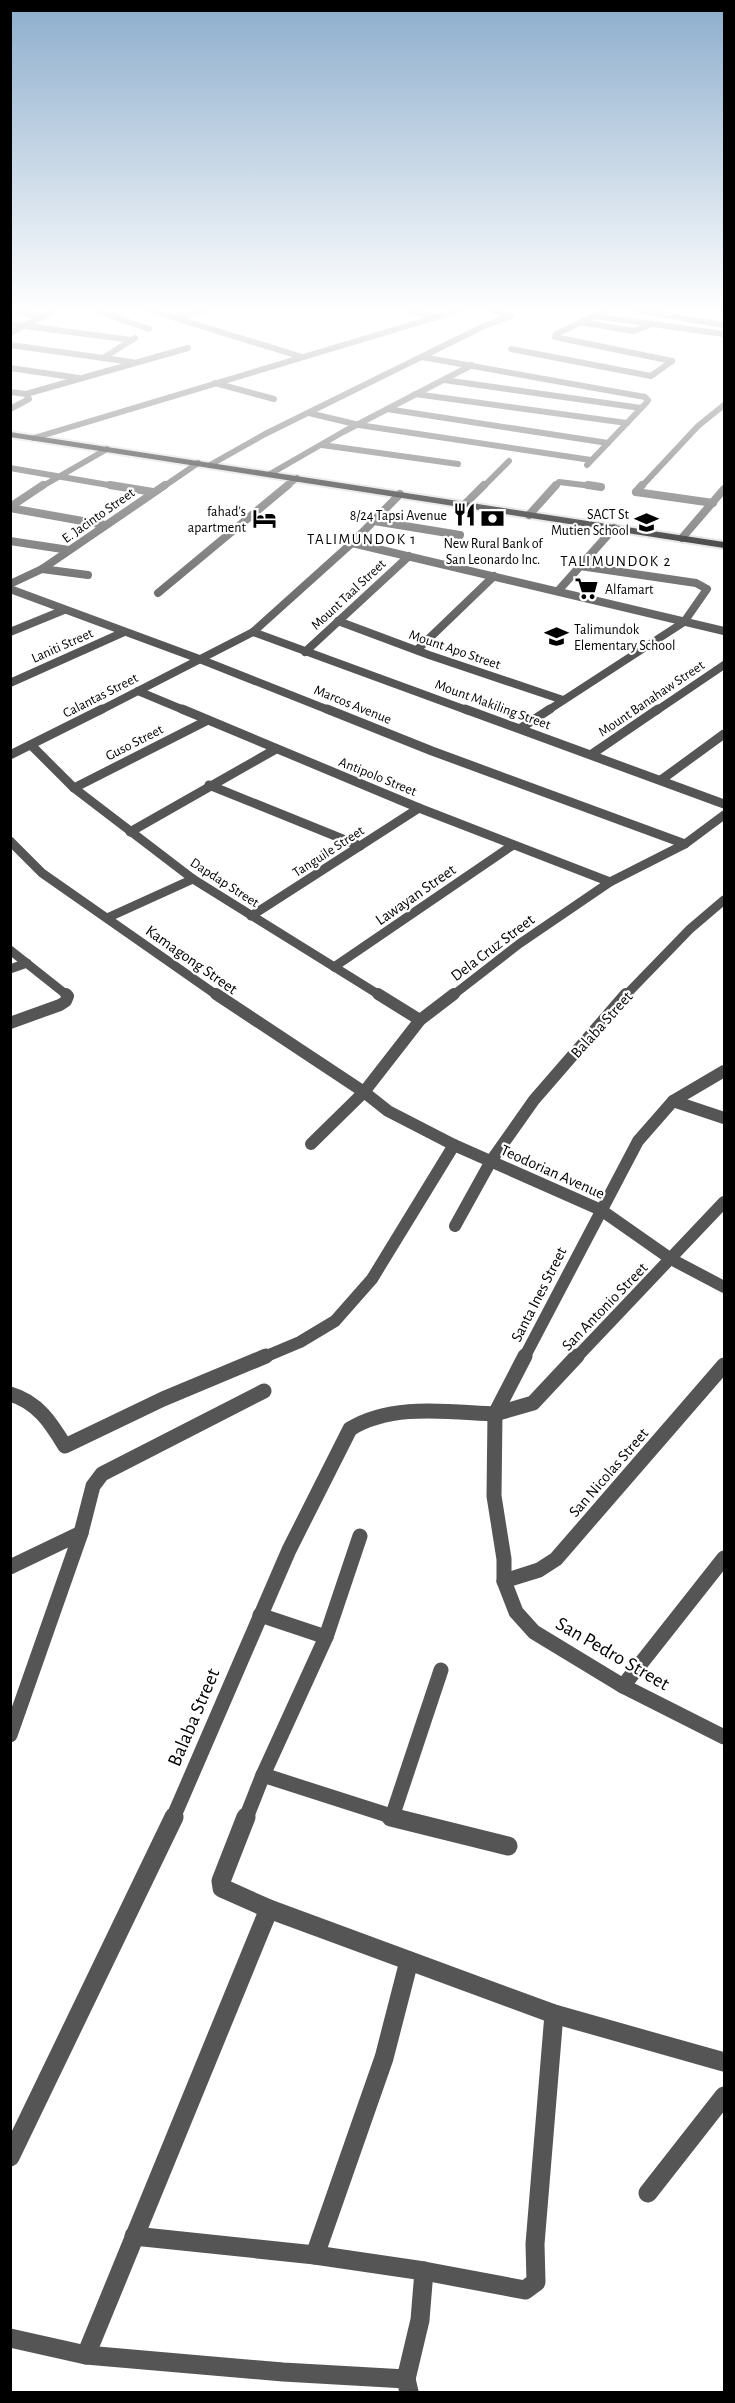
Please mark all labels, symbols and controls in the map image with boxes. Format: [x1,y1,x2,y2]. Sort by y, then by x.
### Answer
street label: E. Jacinto Street [60,485,138,546]
restaurant icon: 8/24 Tapsi Avenue [452,502,478,528]
place label: fahad's apartment [188,505,247,535]
hotel icon: fahad's apartment [251,506,277,532]
bank icon: New Rural Bank of San Leonardo Inc. [480,506,506,532]
place label: SACT St Mutien School [551,508,630,538]
place label: 8/24 Tapsi Avenue [350,509,447,523]
school or university icon: SACT St Mutien School [634,509,660,535]
district label: TALIMUNDOK 1 [307,532,417,547]
place label: New Rural Bank of San Leonardo Inc. [443,537,543,567]
district label: TALIMUNDOK 2 [560,554,672,569]
street label: Mount Taal Street [309,556,389,633]
supermarket icon: Alfamart [574,576,600,602]
place label: Alfamart [605,583,654,597]
place label: Talimundok Elementary School [574,623,676,653]
school or university icon: Talimundok Elementary School [543,624,569,650]
street label: Laniti Street [29,626,96,666]
street label: Mount Apo Street [407,628,503,672]
street label: Mount Banahaw Street [596,658,707,739]
street label: Calantas Street [61,671,141,721]
street label: Mount Makiling Street [433,678,553,733]
street label: Marcos Avenue [312,683,393,727]
street label: Guso Street [103,722,166,763]
street label: Antipolo Street [337,755,419,799]
street label: Tanguile Street [290,823,367,880]
street label: Dapdap Street [188,856,262,910]
street label: Lawayan Street [373,861,459,929]
street label: Dela Cruz Street [448,911,537,984]
street label: Kamagong Street [143,922,240,997]
street label: Balaba Street [568,988,636,1061]
street label: Teodorian Avenue [498,1142,607,1202]
street label: Santa Ines Street [508,1245,570,1344]
street label: San Antonio Street [559,1260,651,1354]
street label: San Nicolas Street [566,1425,651,1520]
street label: San Pedro Street [552,1613,673,1695]
street label: Balaba Street [164,1665,224,1769]

